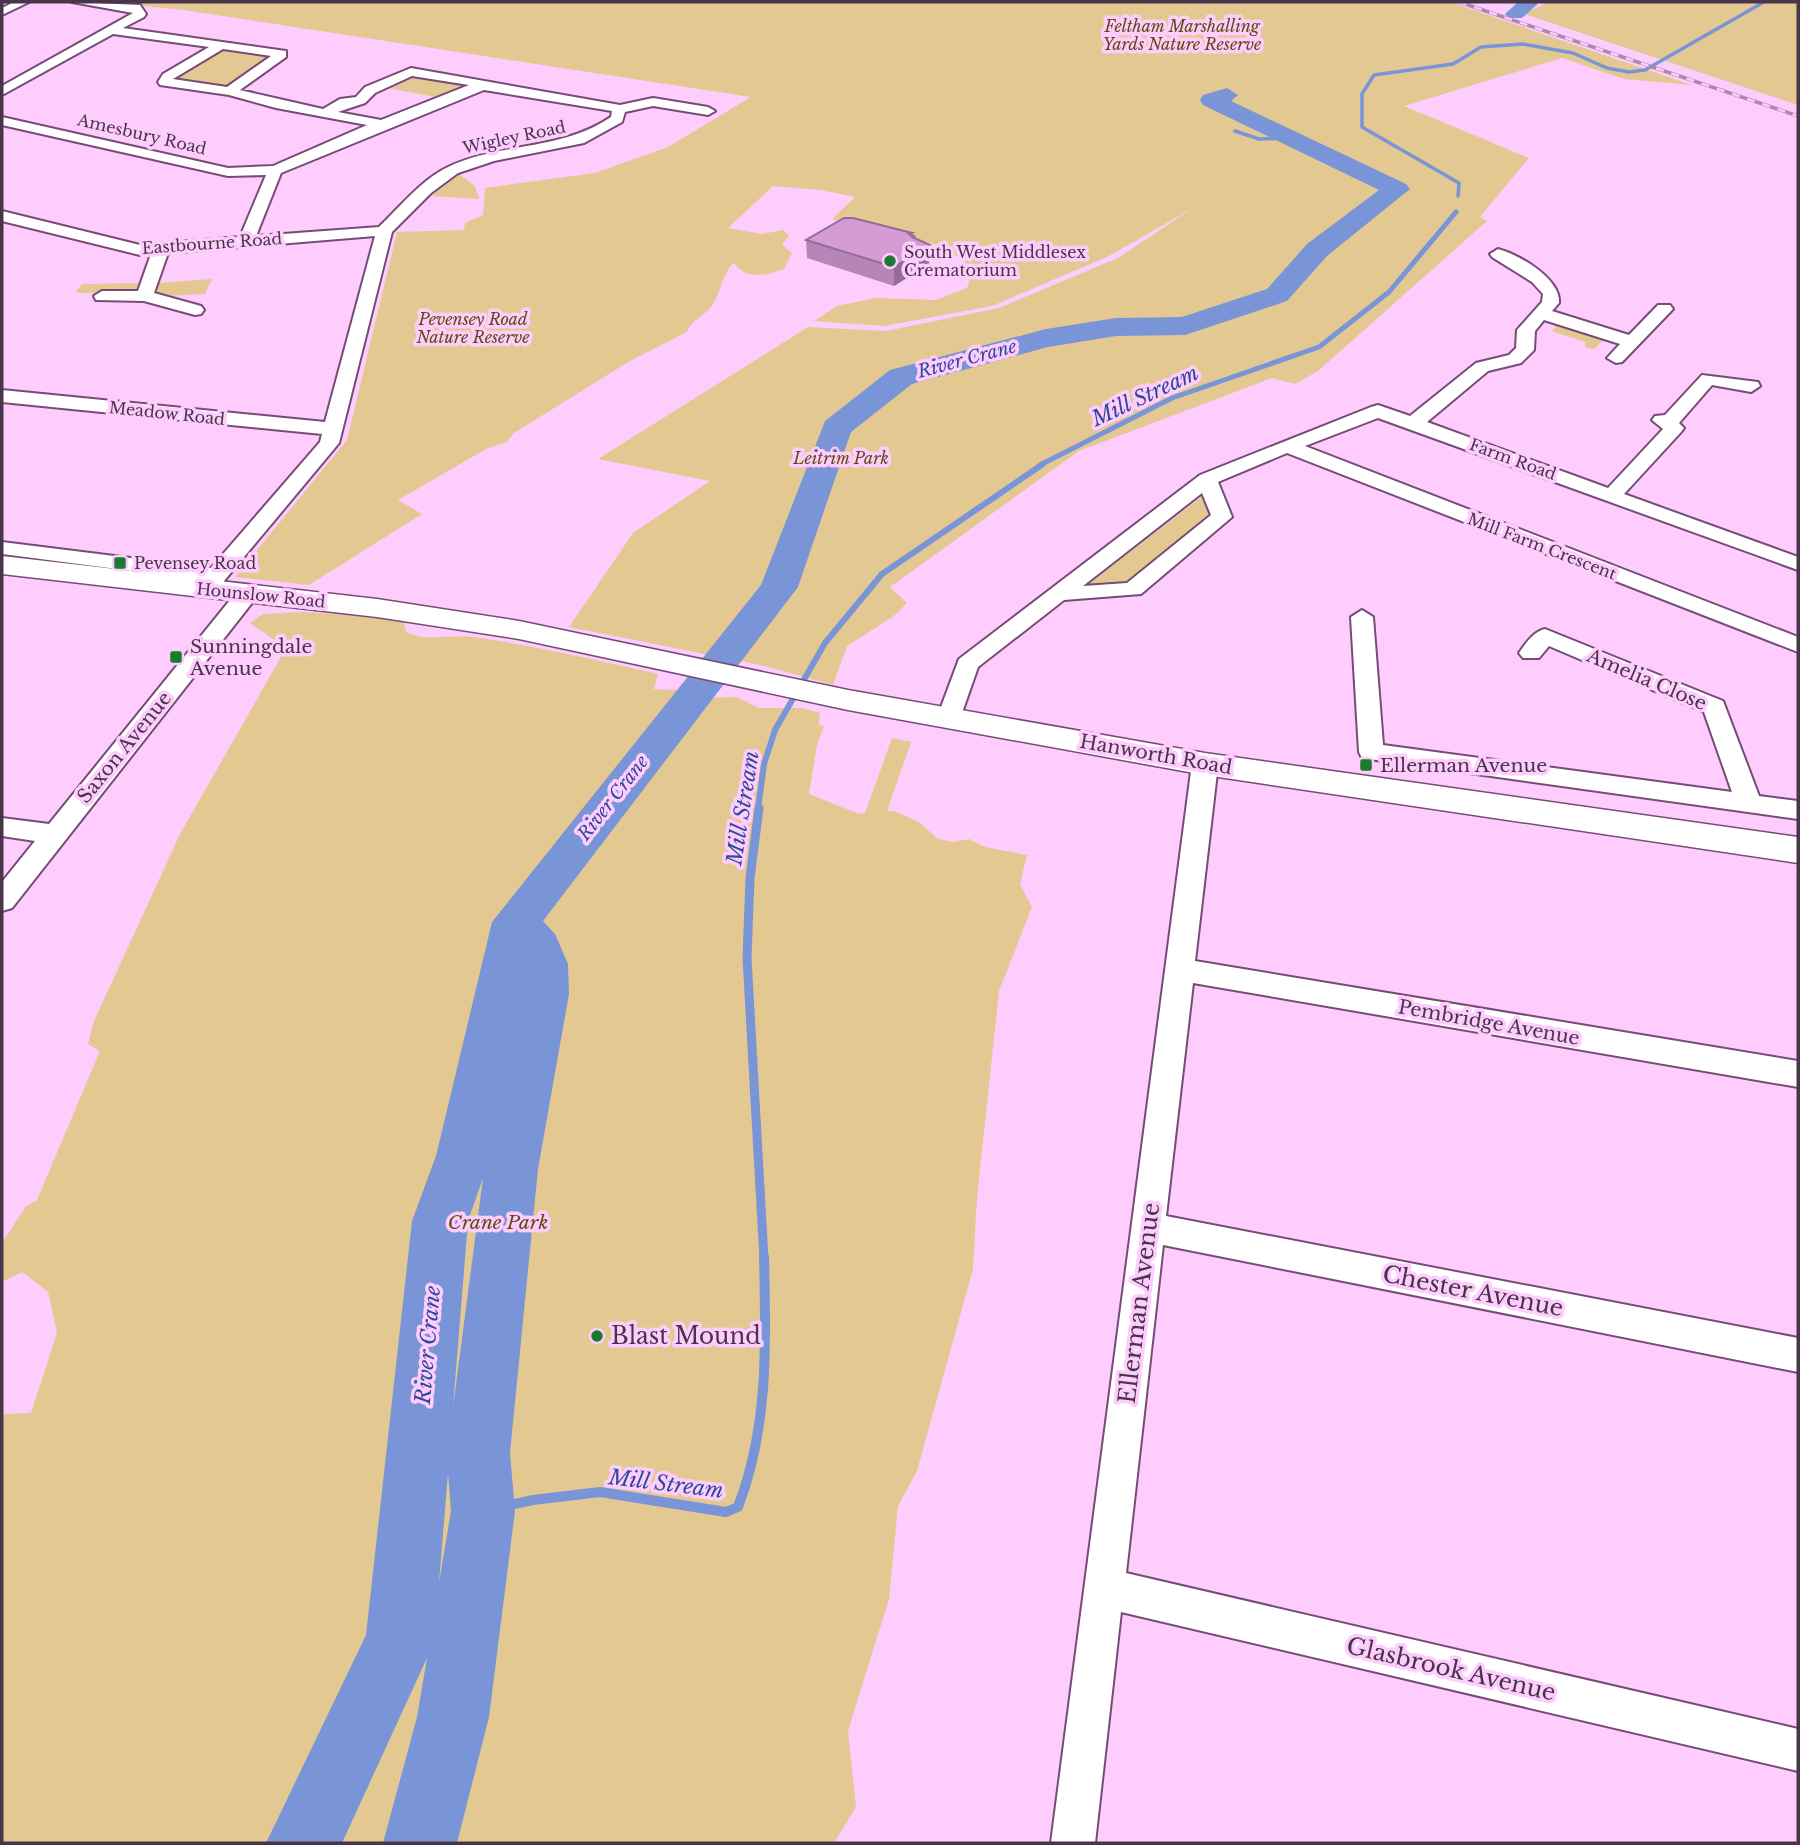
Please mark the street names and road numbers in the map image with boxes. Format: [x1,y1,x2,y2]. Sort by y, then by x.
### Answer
street label: Amesbury Road [75,109,209,159]
street label: Wigley Road [460,116,568,158]
street label: Eastbourne Road [141,228,283,258]
street label: Meadow Road [108,397,226,429]
street label: Farm Road [1467,434,1559,484]
street label: Mill Farm Crescent [1465,508,1619,584]
street label: Hounslow Road [196,578,327,612]
street label: Amelia Close [1583,644,1710,715]
street label: Saxon Avenue [72,687,176,808]
street label: Hanworth Road [1078,730,1234,779]
street label: Pembridge Avenue [1396,995,1581,1050]
street label: Ellerman Avenue [1113,1201,1165,1405]
street label: Chester Avenue [1380,1260,1566,1322]
street label: Glasbrook Avenue [1344,1631,1558,1707]

